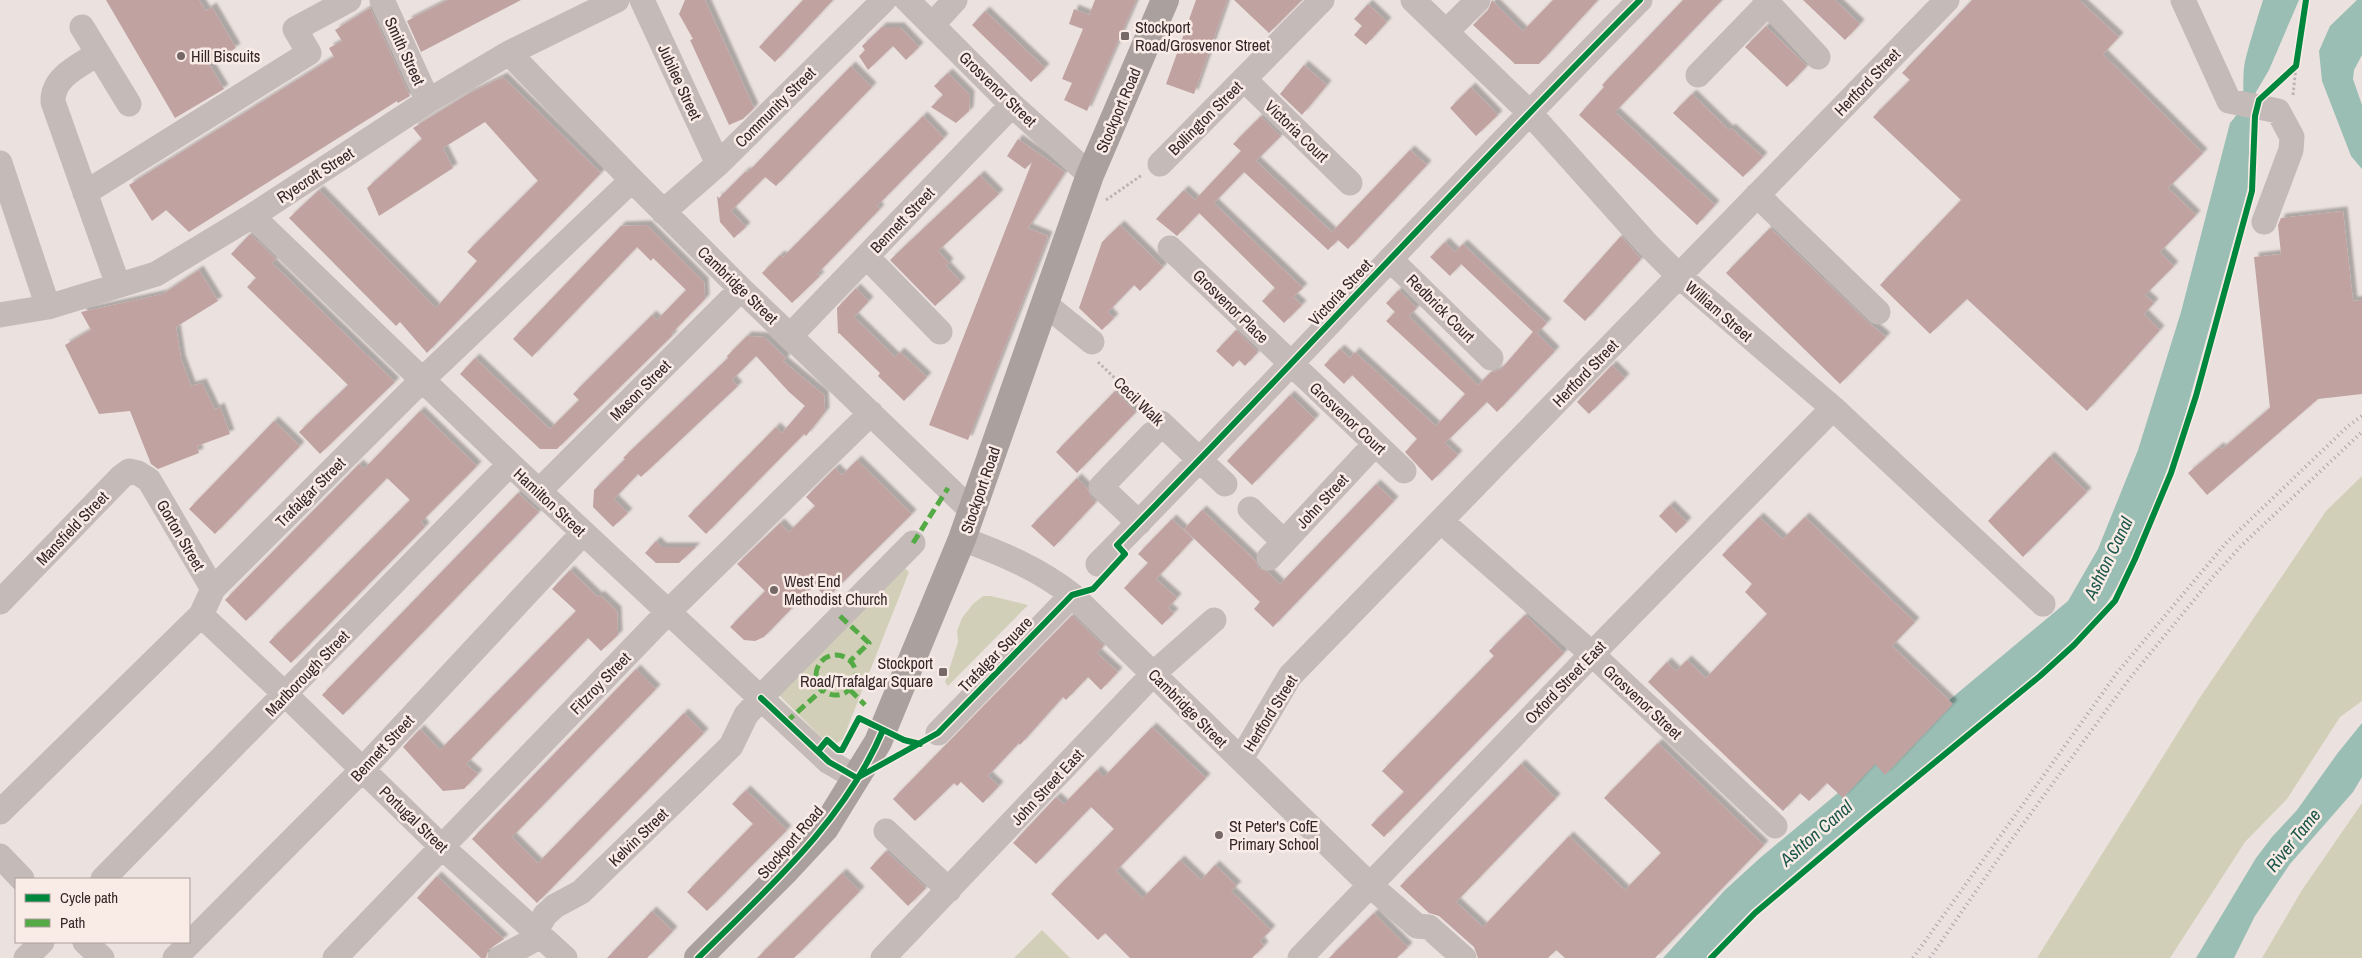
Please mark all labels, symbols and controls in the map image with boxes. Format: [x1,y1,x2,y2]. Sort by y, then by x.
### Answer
street label: Smith Street [380,13,431,89]
place label: Stockport Road/Grosvenor Street [1135,16,1270,56]
marker: Stockport Road/Grosvenor Street [1119,30,1131,42]
street label: Jubilee Street [653,41,707,124]
street label: Hertford Street [1829,43,1905,121]
place label: Hill Biscuits [191,45,260,67]
street label: Grosvenor Street [954,46,1042,132]
marker: Hill Biscuits [175,50,187,62]
street label: Community Street [730,62,820,152]
street label: Stockport Road [1090,64,1146,156]
street label: Bollington Street [1163,76,1247,160]
street label: Victoria Court [1260,95,1334,167]
street label: Ryecroft Street [272,142,358,208]
street label: Bennett Street [865,182,939,258]
street label: Cambridge Street [693,241,783,329]
street label: Victoria Street [1303,254,1377,330]
street label: Grosvenor Place [1188,264,1274,348]
street label: Redbrick Court [1402,269,1480,347]
street label: William Street [1681,276,1758,347]
street label: Hertford Street [1547,334,1623,412]
street label: Mason Street [605,354,676,425]
street label: Cecil Walk [1109,371,1169,431]
street label: Grosvenor Court [1305,377,1391,459]
street label: Stockport Road [955,444,1005,536]
street label: Trafalgar Street [270,452,350,532]
street label: Hamilton Street [509,463,591,541]
street label: John Street [1291,469,1353,533]
street label: Mansfield Street [31,486,113,570]
street label: Gorton Street [152,495,210,575]
water label: Ashton Canal [2077,512,2139,604]
place label: West End Methodist Church [784,570,888,610]
marker: West End Methodist Church [768,584,780,596]
street label: Trafalgar Square [953,611,1037,697]
street label: Marlborough Street [260,625,354,721]
street label: Oxford Street East [1520,635,1611,728]
street label: Fitzroy Street [565,647,636,719]
place label: Stockport Road/Trafalgar Square [800,652,933,692]
street label: Grosvenor Street [1599,660,1687,744]
street label: Cambridge Street [1144,664,1233,753]
marker: Stockport Road/Trafalgar Square [937,666,949,678]
street label: Hertford Street [1238,670,1302,755]
street label: Bennett Street [345,710,419,786]
street label: John Street East [1006,744,1088,830]
street label: Portugal Street [375,781,453,858]
water label: Ashton Canal [1774,794,1858,872]
street label: Stockport Road [752,801,828,883]
street label: Kelvin Street [603,803,673,871]
water label: River Tame [2260,803,2326,877]
place label: St Peter's CofE Primary School [1229,815,1319,855]
marker: St Peter's CofE Primary School [1213,829,1225,841]
legend [15,878,190,943]
text: Cycle path [60,887,118,908]
text: Path [60,912,85,933]

